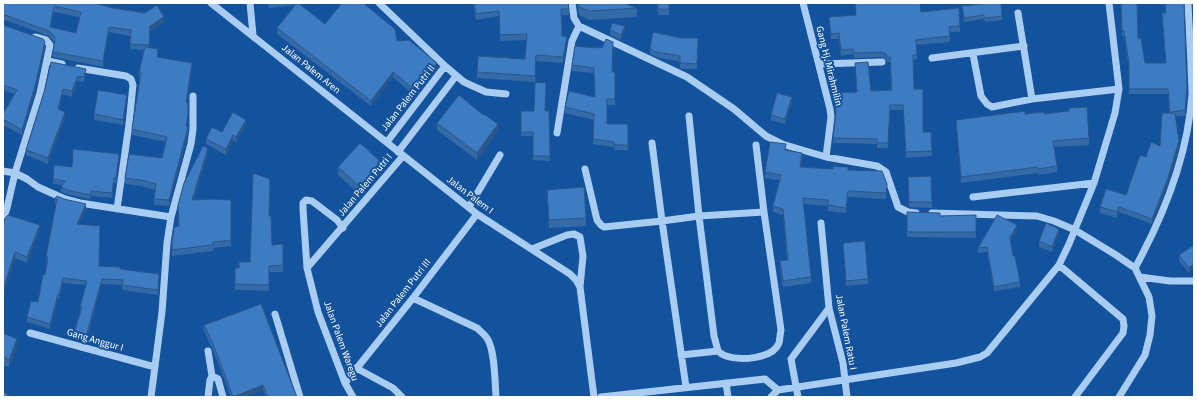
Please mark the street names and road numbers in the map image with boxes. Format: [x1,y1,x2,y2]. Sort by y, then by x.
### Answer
street label: Gang Hj. Mirahmilin [812,25,846,107]
street label: Jalan Palem Aren [279,41,343,97]
street label: Jalan Palem Putri II [378,62,438,134]
street label: Jalan Palem Putri I [335,151,395,219]
street label: Jalan Palem I [444,173,496,217]
street label: Jalan Palem Putri III [372,256,434,330]
street label: Jalan Palem Ratu I [832,293,860,371]
street label: Jalan Palem Waregu [320,299,362,383]
street label: Gang Anggur I [65,325,125,355]

